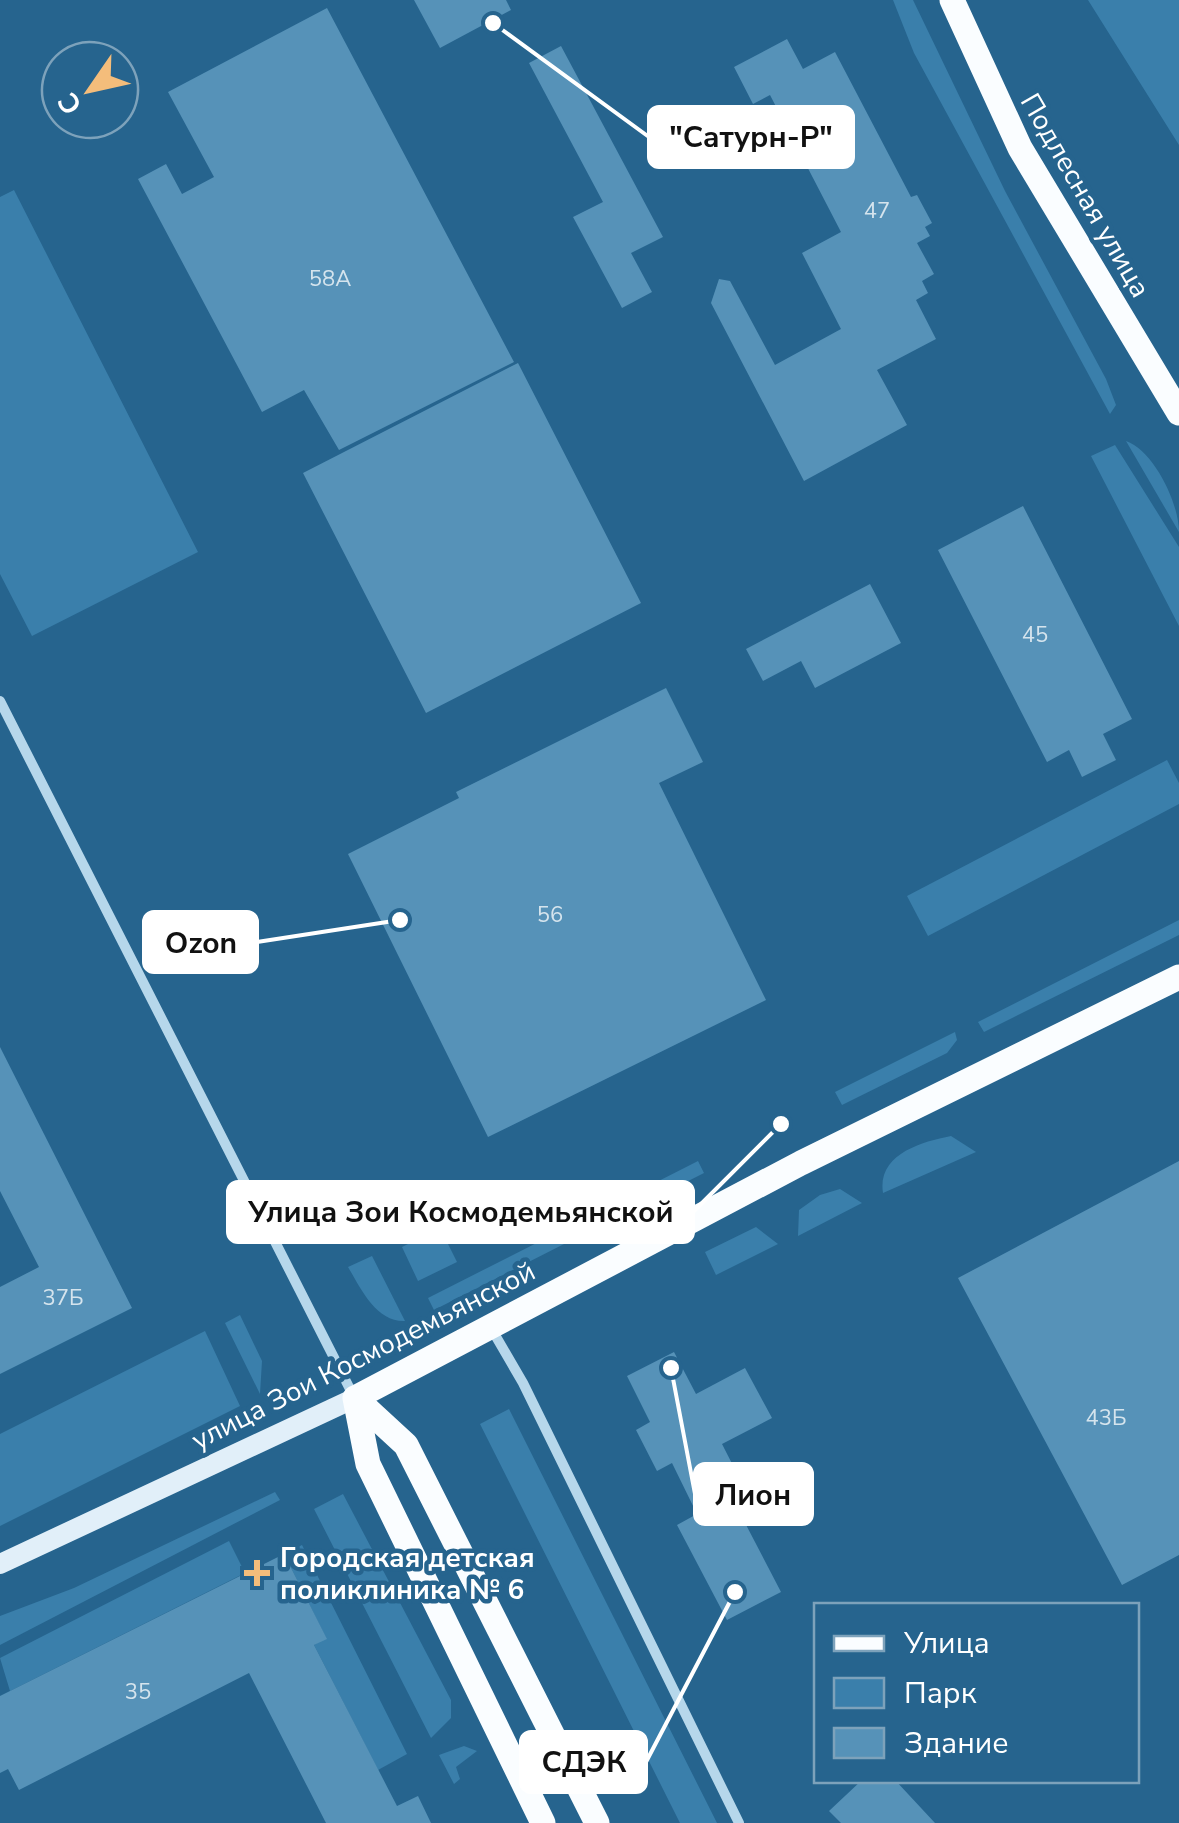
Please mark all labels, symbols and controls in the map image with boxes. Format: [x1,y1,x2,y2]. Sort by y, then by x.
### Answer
north arrow [40,40,140,140]
text: С [49,85,91,122]
street label: Подлесная улица [1011,86,1159,305]
callout: "Сатурн-Р" [649,107,853,167]
text: "Сатурн-Р" [669,117,833,158]
house number: 47 [864,196,890,226]
house number: 58А [309,264,351,294]
house number: 45 [1022,620,1048,650]
house number: 56 [537,900,563,930]
callout: Ozon [144,912,257,972]
text: Ozon [165,923,237,964]
callout: Улица Зои Космодемьянской [228,1182,693,1242]
text: Улица Зои Космодемьянской [247,1192,674,1233]
street label: улица Зои Космодемьянской [185,1252,542,1459]
house number: 37Б [43,1283,83,1313]
house number: 43Б [1086,1403,1126,1433]
callout: Лион [695,1464,812,1524]
text: Лион [715,1475,791,1516]
place label: Городская детская поликлиника № 6 [280,1539,535,1609]
marker: Городская детская поликлиника № 6 [244,1560,270,1586]
legend [814,1603,1139,1783]
text: Улица [903,1623,990,1664]
text: Парк [904,1673,977,1714]
house number: 35 [125,1677,151,1707]
text: Здание [904,1723,1009,1764]
callout: СДЭК [521,1732,646,1792]
text: СДЭК [542,1742,627,1783]

